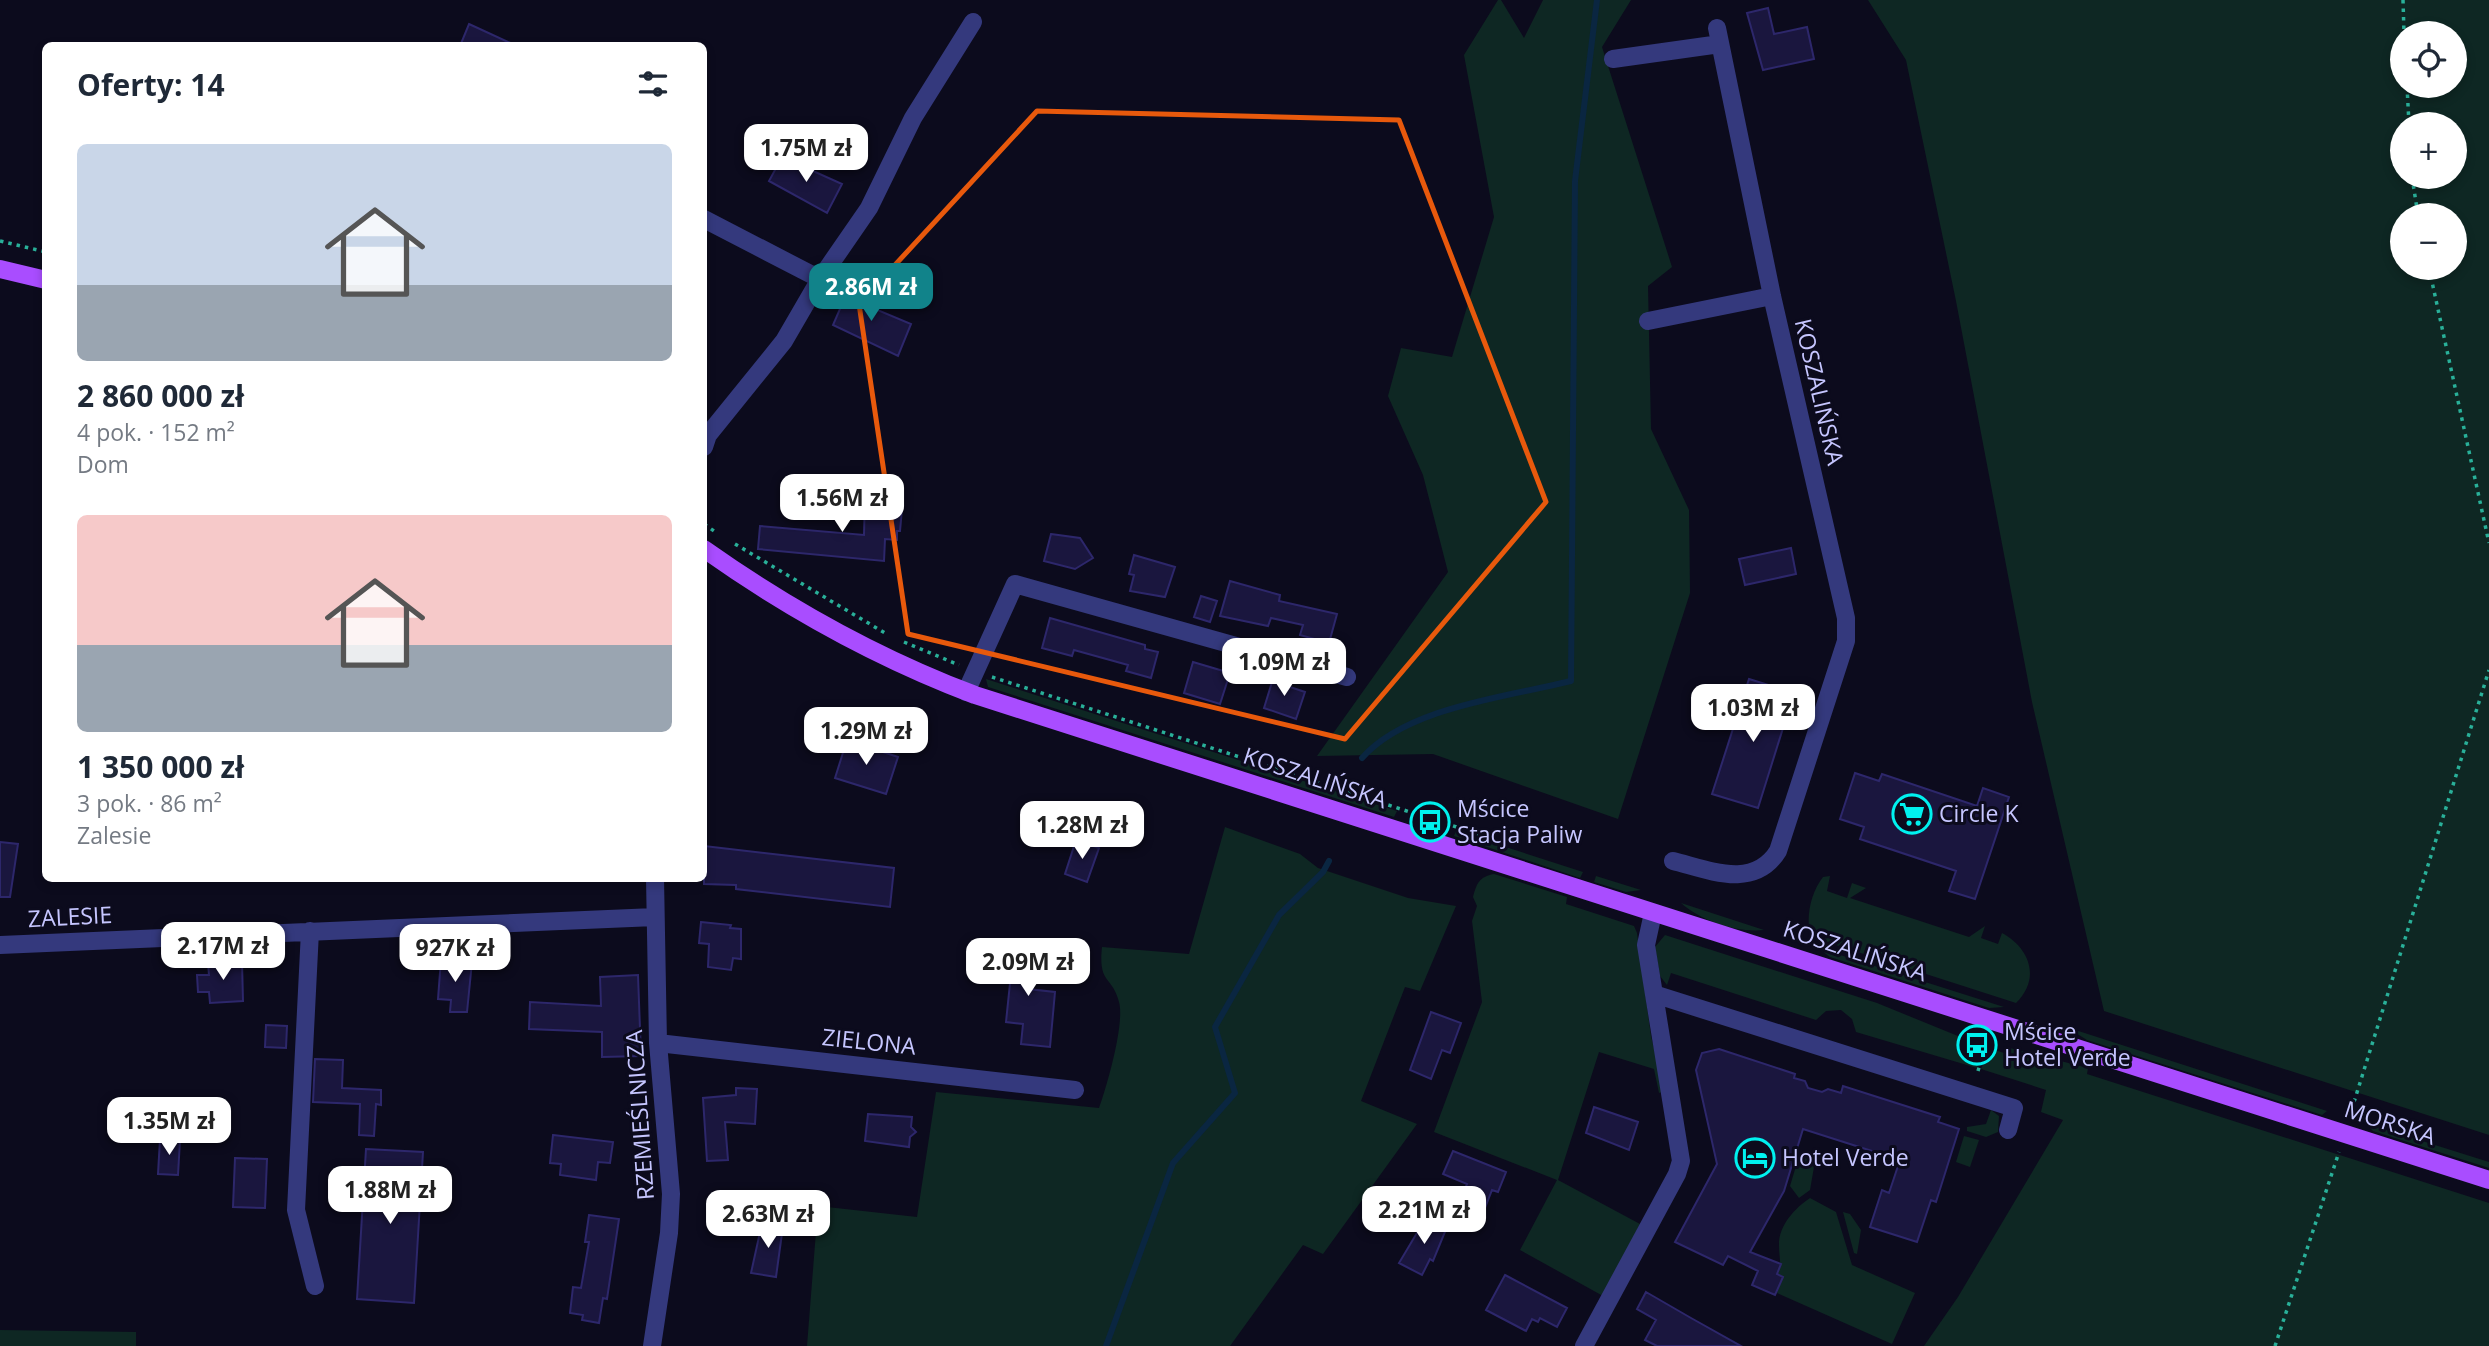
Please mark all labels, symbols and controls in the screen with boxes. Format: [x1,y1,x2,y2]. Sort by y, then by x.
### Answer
map controls [2390,21,2467,280]
button: locate [2390,21,2467,98]
text: Oferty: 14 [77,64,225,105]
icon: filters [634,65,672,103]
button: + [2390,112,2467,189]
pin: 1.75M zł [734,124,878,184]
text: 1.75M zł [760,131,852,163]
icon: home [312,189,438,315]
button: − [2390,203,2467,280]
pin: 2.86M zł [799,264,943,323]
text: 2.86M zł [825,270,917,302]
street label: KOSZALIŃSKA [1788,315,1852,469]
text: 2 860 000 zł [77,375,244,416]
text: 4 pok. · 152 m² [77,416,235,448]
text: Dom [77,448,129,480]
pin: 1.56M zł [770,475,914,534]
text: 1.56M zł [796,481,888,513]
icon: home [312,560,438,686]
pin: 1.09M zł [1212,638,1356,698]
text: 1.09M zł [1238,645,1330,677]
pin: 1.03M zł [1681,684,1825,744]
text: 1.03M zł [1707,691,1799,723]
pin: 1.29M zł [794,708,938,767]
text: 1.29M zł [820,714,912,746]
street label: KOSZALIŃSKA [1239,739,1392,815]
text: 1 350 000 zł [77,746,244,787]
text: 3 pok. · 86 m² [77,787,222,819]
place label: Mścice Stacja Paliw [1457,792,1582,850]
supermarket icon: Circle K [1891,793,1933,835]
place label: Circle K [1939,797,2019,829]
bus stop icon: Mścice Stacja Paliw [1409,801,1451,843]
pin: 1.28M zł [1010,802,1154,861]
text: 1.28M zł [1036,808,1128,840]
text: Zalesie [77,819,151,851]
street label: ZALESIE [27,898,113,934]
street label: KOSZALIŃSKA [1779,912,1932,988]
pin: 2.17M zł [151,922,295,982]
pin: 927K zł [390,925,520,984]
text: 2.17M zł [177,929,269,961]
text: 927K zł [416,931,494,963]
pin: 2.09M zł [956,939,1100,998]
text: 2.09M zł [982,945,1074,977]
place label: Mścice Hotel Verde [2004,1015,2131,1073]
street label: ZIELONA [821,1020,918,1062]
bus stop icon: Mścice Hotel Verde [1956,1024,1998,1066]
street label: RZEMIEŚLNICZA [617,1028,661,1201]
street label: MORSKA [2341,1092,2440,1152]
pin: 1.35M zł [97,1098,241,1157]
text: 1.35M zł [123,1104,215,1136]
hotel icon: Hotel Verde [1734,1137,1776,1179]
place label: Hotel Verde [1782,1141,1909,1173]
pin: 1.88M zł [318,1166,462,1226]
text: 1.88M zł [344,1173,436,1205]
pin: 2.21M zł [1352,1186,1496,1246]
pin: 2.63M zł [696,1190,840,1250]
text: 2.21M zł [1378,1193,1470,1225]
text: 2.63M zł [722,1197,814,1229]

